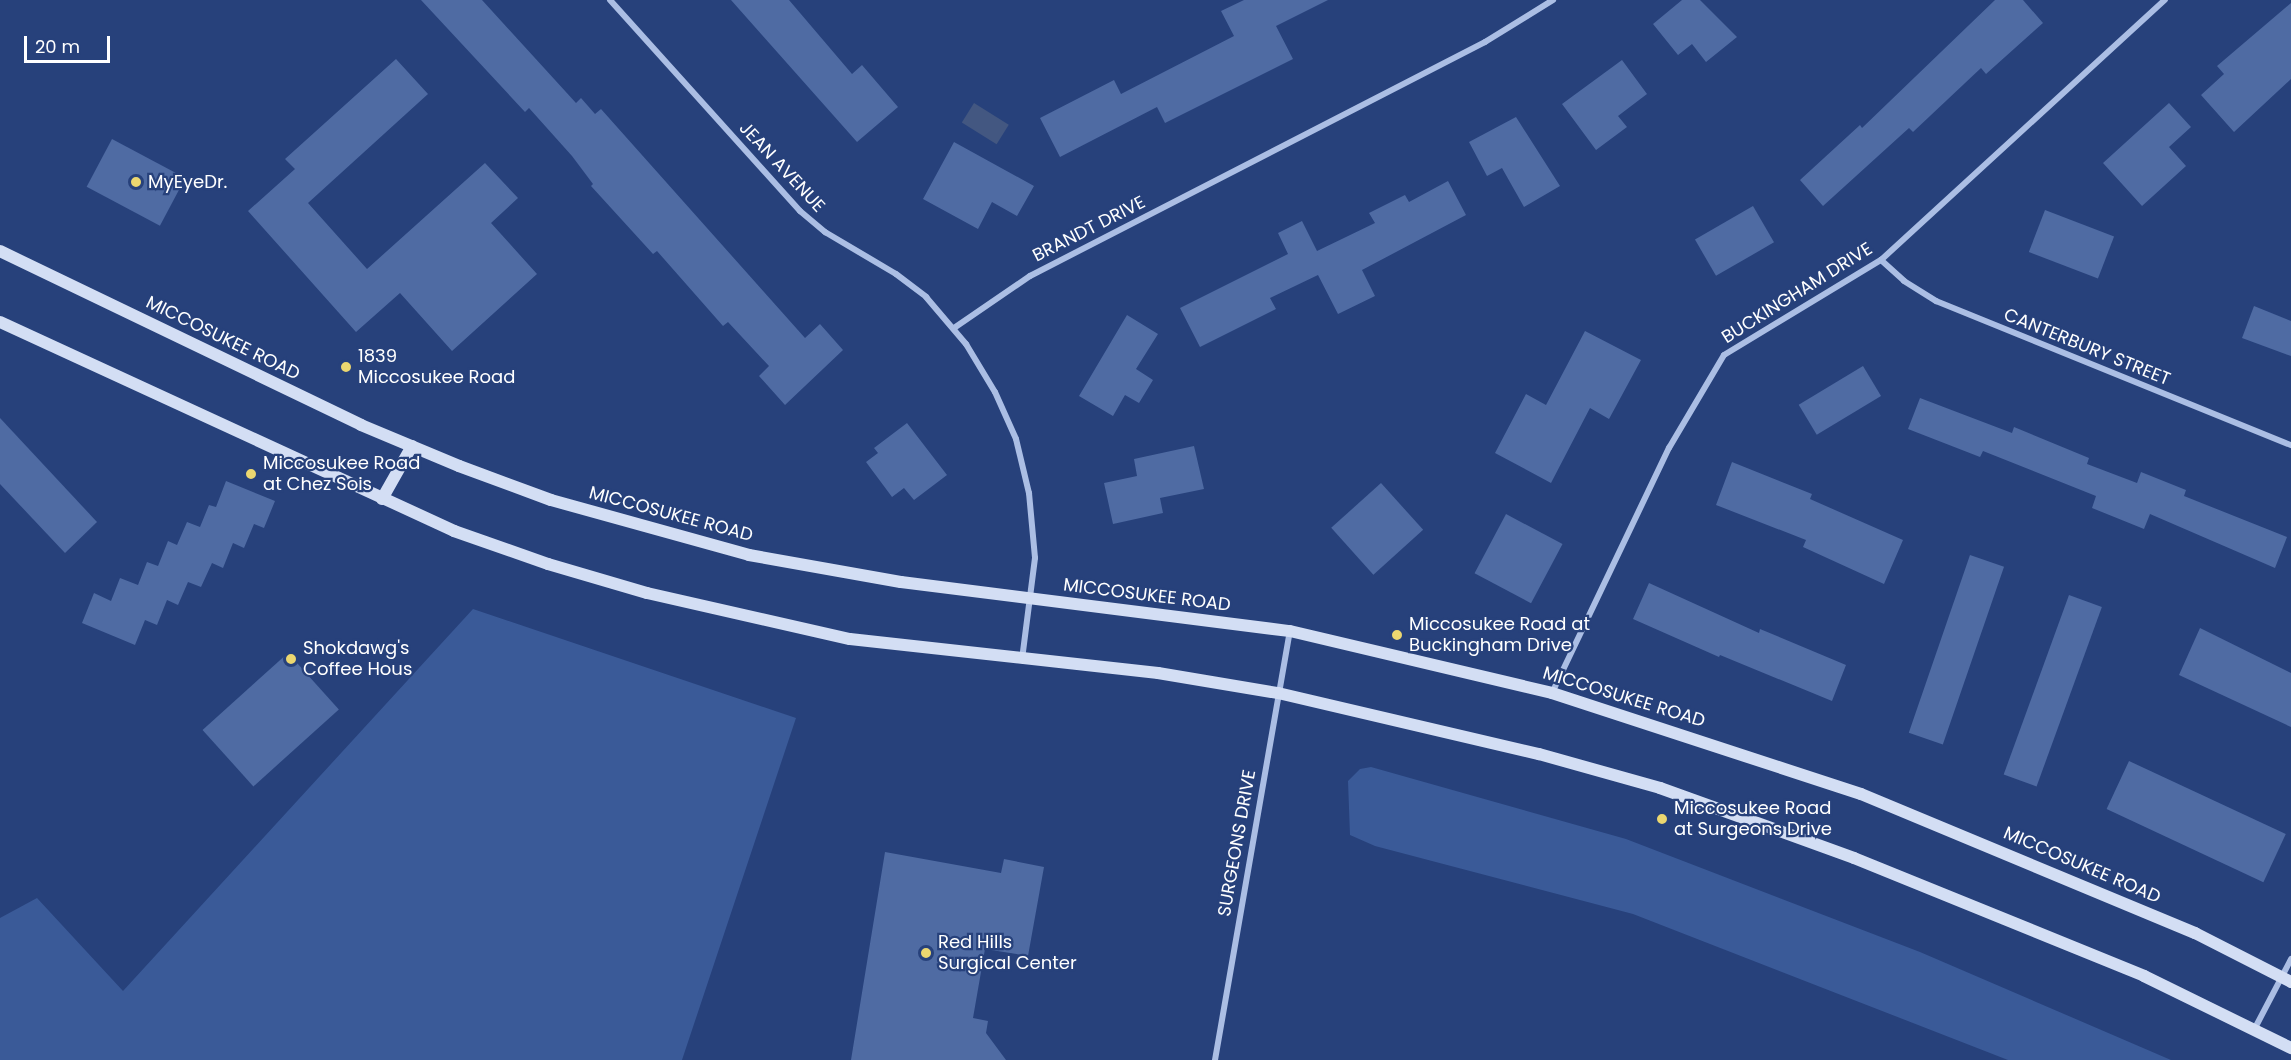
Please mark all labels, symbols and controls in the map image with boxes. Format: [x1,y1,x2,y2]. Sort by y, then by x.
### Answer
scale bar [27,24,112,62]
text: 20 m [35,34,80,59]
street label: JEAN AVENUE [735,117,829,217]
place label: MyEyeDr. [148,171,227,193]
marker: MyEyeDr. [129,175,143,189]
street label: BRANDT DRIVE [1029,191,1149,267]
street label: BUCKINGHAM DRIVE [1718,238,1876,348]
street label: MICCOSUKEE ROAD [143,291,303,385]
street label: CANTERBURY STREET [2001,304,2173,390]
place label: 1839 Miccosukee Road [358,346,515,388]
marker: 1839 Miccosukee Road [339,360,353,374]
place label: Miccosukee Road at Chez Sois [263,453,420,496]
marker: Miccosukee Road at Chez Sois [244,467,258,481]
street label: MICCOSUKEE ROAD [587,482,755,546]
street label: MICCOSUKEE ROAD [1062,574,1232,616]
place label: Miccosukee Road at Buckingham Drive [1409,614,1590,656]
marker: Miccosukee Road at Buckingham Drive [1390,628,1404,642]
place label: Shokdawg's Coffee Hous [303,638,412,680]
marker: Shokdawg's Coffee Hous [284,652,298,666]
street label: MICCOSUKEE ROAD [1540,662,1708,732]
street label: SURGEONS DRIVE [1213,768,1261,918]
place label: Miccosukee Road at Surgeons Drive [1674,798,1832,840]
marker: Miccosukee Road at Surgeons Drive [1655,812,1669,826]
street label: MICCOSUKEE ROAD [2000,822,2164,908]
place label: Red Hills Surgical Center [938,932,1077,974]
marker: Red Hills Surgical Center [919,946,933,960]

